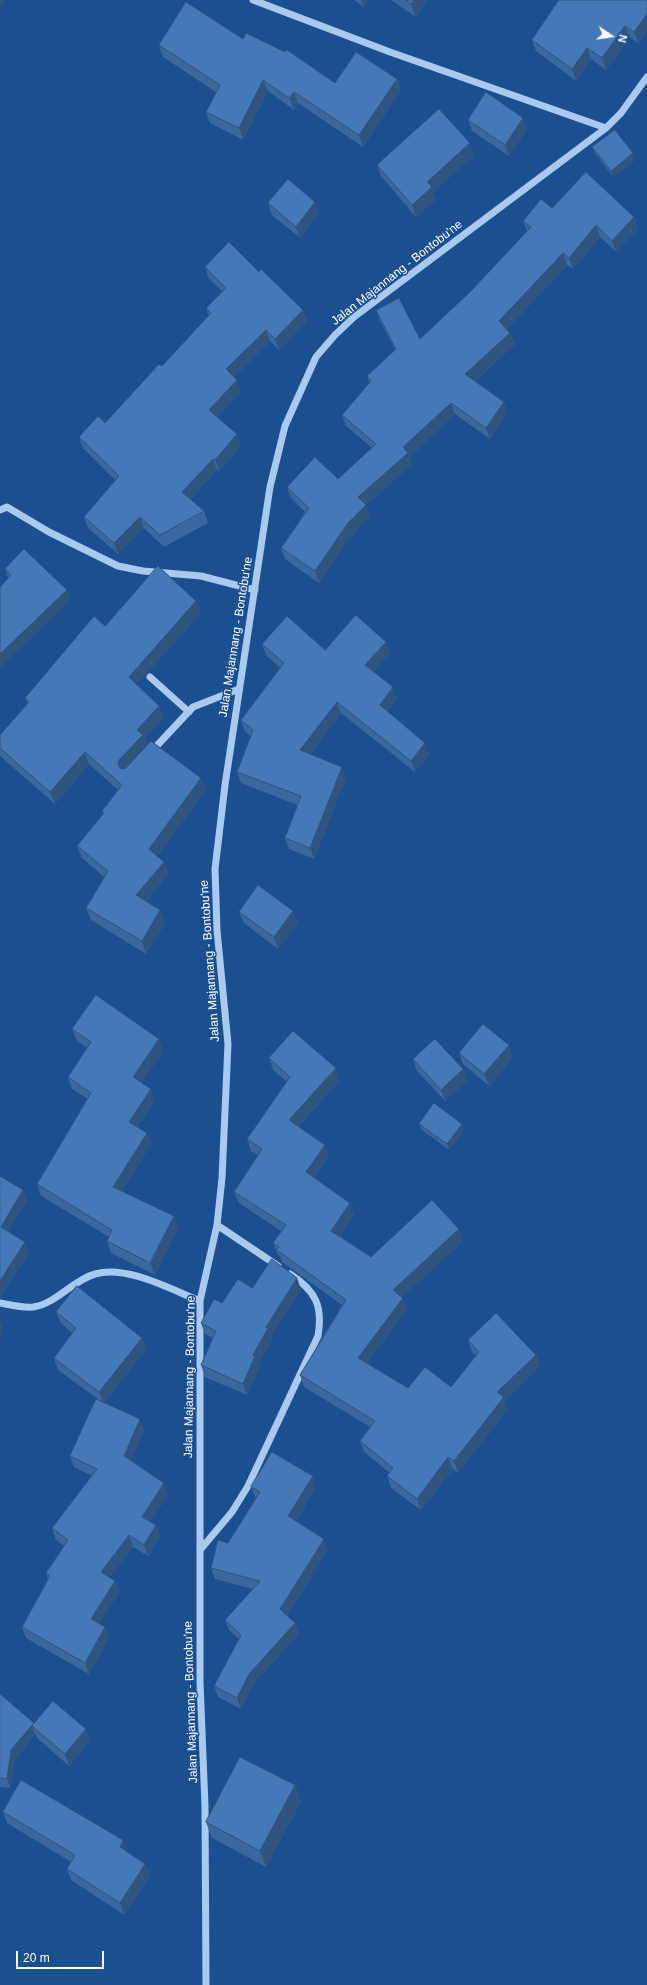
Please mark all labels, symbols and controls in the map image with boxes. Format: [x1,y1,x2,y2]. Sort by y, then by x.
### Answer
north arrow [591,16,631,56]
text: N [616,33,629,44]
street label: Jalan Majannang - Bontobu'ne [329,217,465,329]
street label: Jalan Majannang - Bontobu'ne [216,556,256,718]
street label: Jalan Majannang - Bontobu'ne [197,879,223,1043]
street label: Jalan Majannang - Bontobu'ne [181,1296,199,1458]
street label: Jalan Majannang - Bontobu'ne [181,1621,201,1783]
scale bar [18,1943,106,1969]
text: 20 m [23,1951,50,1965]

